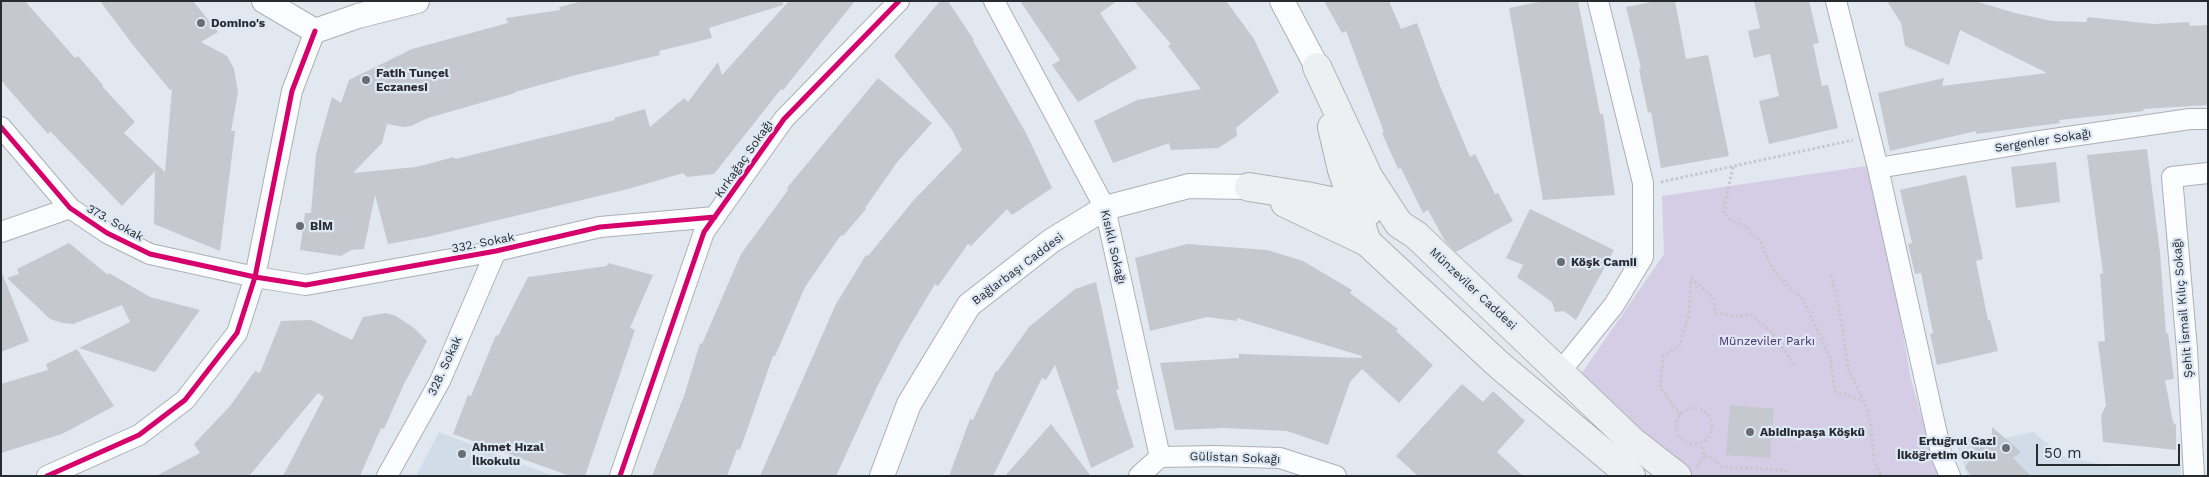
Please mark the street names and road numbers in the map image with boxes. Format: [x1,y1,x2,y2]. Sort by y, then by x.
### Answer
street label: Kırkağaç Sokağı [712,117,776,201]
street label: Sergenler Sokağı [1994,126,2092,156]
street label: 373. Sokak [84,202,146,244]
street label: Kısıklı Sokağı [1097,208,1129,286]
street label: 332. Sokak [450,230,516,256]
street label: Bağlarbaşı Caddesi [969,230,1067,308]
street label: Şehit İsmail Kılıç Sokağı [2170,238,2196,378]
street label: Münzeviler Caddesi [1427,245,1519,333]
street label: 328. Sokak [425,334,465,398]
street label: Gülistan Sokağı [1189,449,1281,467]

